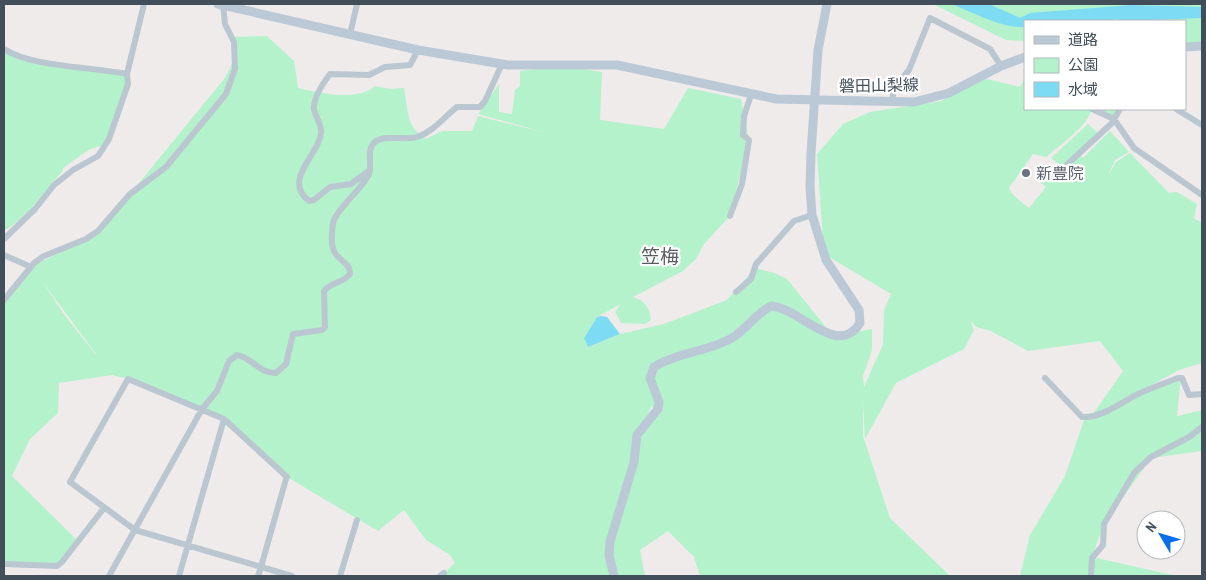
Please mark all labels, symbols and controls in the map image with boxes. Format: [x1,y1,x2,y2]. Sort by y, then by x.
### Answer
legend [1024,20,1186,110]
text: 道路 [1068,29,1098,50]
text: 公園 [1068,54,1098,75]
street label: 磐田山梨線 [839,73,919,97]
text: 水域 [1068,79,1098,100]
place label: 新豊院 [1036,162,1084,184]
marker: 新豊院 [1020,167,1032,179]
district label: 笠梅 [641,243,679,269]
north arrow [1136,510,1186,560]
text: N [1141,518,1160,536]

